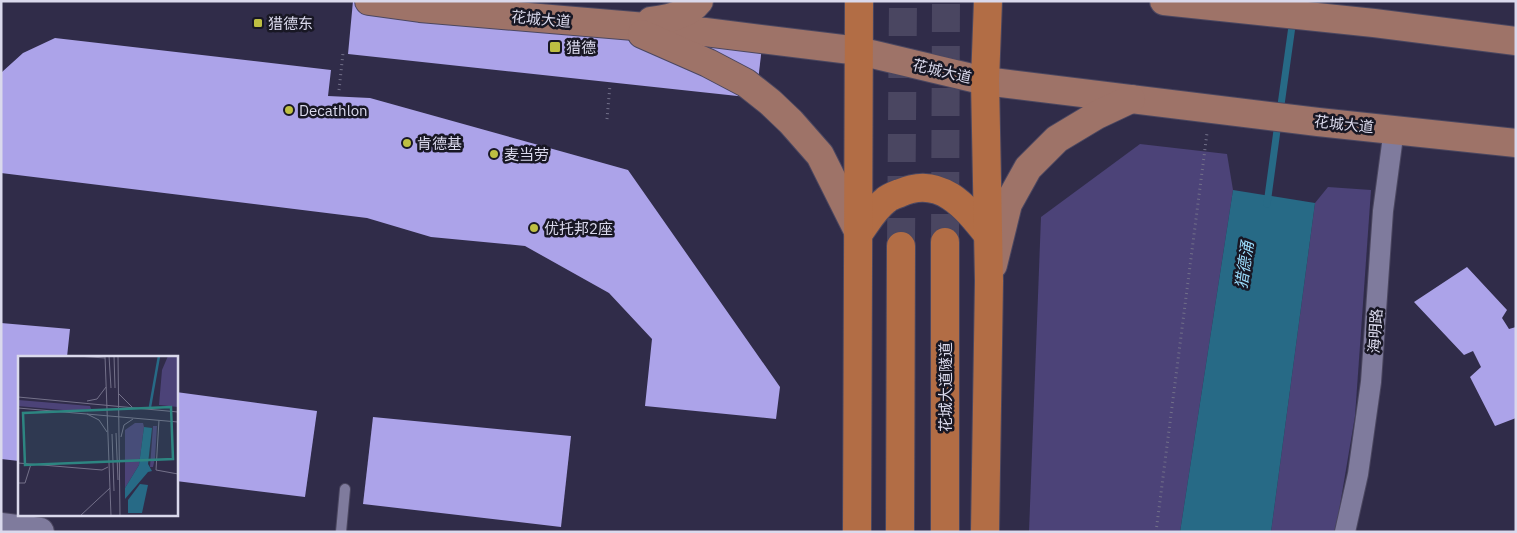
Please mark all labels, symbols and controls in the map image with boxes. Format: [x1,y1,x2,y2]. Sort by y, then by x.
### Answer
street label: 花城大道 [510,7,572,31]
place label: 猎德东 [268,14,313,33]
marker: 猎德东 [252,17,264,29]
place label: 猎德 [566,38,596,57]
marker: 猎德 [548,40,562,54]
street label: 花城大道 [911,55,973,87]
place label: Decathlon [299,101,368,120]
marker: Decathlon [283,104,295,116]
street label: 花城大道 [1313,111,1375,137]
place label: 肯德基 [417,134,462,153]
marker: 肯德基 [401,137,413,149]
place label: 麦当劳 [504,145,549,164]
marker: 麦当劳 [488,148,500,160]
place label: 优托邦2座 [544,219,613,238]
marker: 优托邦2座 [528,222,540,234]
water label: 猎德涌 [1231,238,1258,290]
street label: 海明路 [1364,308,1386,354]
street label: 花城大道隧道 [936,342,955,432]
inset map [18,356,178,516]

